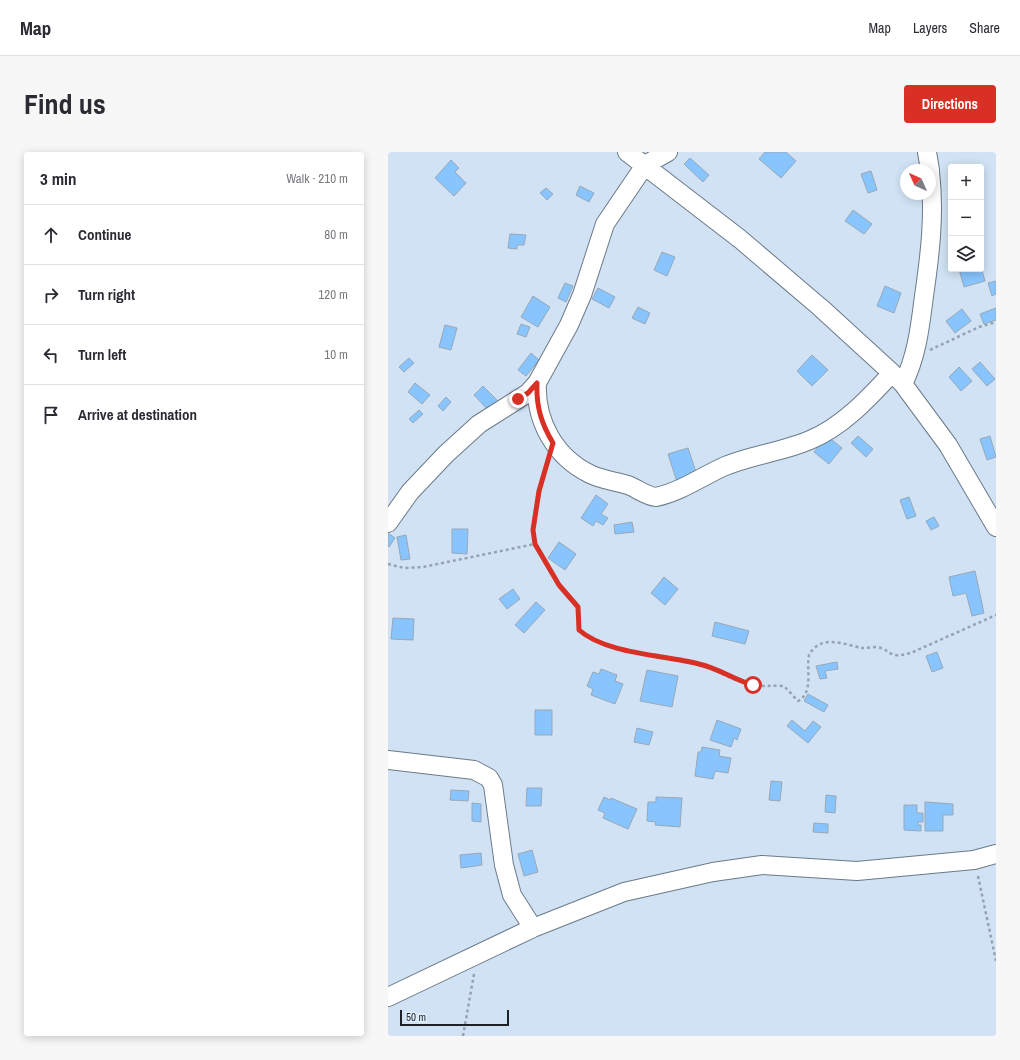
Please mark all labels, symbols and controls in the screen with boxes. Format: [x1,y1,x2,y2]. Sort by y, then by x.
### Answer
text: Map [20,15,51,41]
text: Map [869,19,891,37]
text: Layers [913,19,947,37]
text: Share [969,19,1000,37]
text: Find us [24,85,106,123]
button: Directions [904,85,996,123]
north arrow [900,164,936,200]
map controls [948,164,984,272]
button: + [948,164,984,200]
text: 3 min [40,167,76,190]
text: Walk · 210 m [286,170,348,187]
button: − [948,200,984,236]
icon: ahead [40,224,62,246]
text: Continue [78,224,131,245]
text: 80 m [324,226,348,243]
button: layers [948,236,984,272]
icon: right [40,284,62,306]
text: Turn right [78,284,135,305]
text: 120 m [318,286,348,303]
icon: left [40,344,62,366]
text: Turn left [78,344,126,365]
text: 10 m [324,346,348,363]
route end [509,390,527,408]
icon: arrive [40,404,62,426]
text: Arrive at destination [78,404,197,425]
route start [744,676,762,694]
scale bar [400,1008,509,1027]
text: 50 m [406,1010,426,1024]

